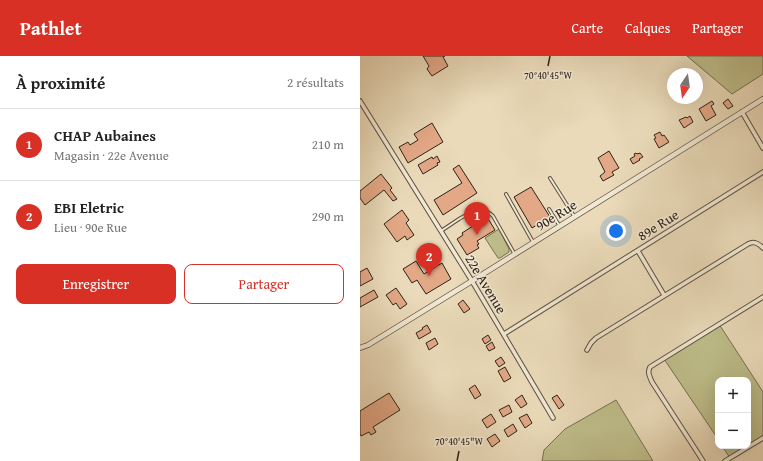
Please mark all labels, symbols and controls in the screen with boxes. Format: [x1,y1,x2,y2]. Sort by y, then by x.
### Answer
text: Pathlet [20,14,82,42]
text: Carte [571,18,603,38]
text: Calques [625,18,670,38]
text: Partager [692,18,743,38]
text: 70°40'45"W [524,68,572,83]
north arrow [667,68,703,104]
text: À proximité [16,70,105,95]
text: 2 résultats [287,73,344,92]
text: CHAP Aubaines [54,125,156,146]
text: 1 [26,135,32,154]
text: 210 m [312,135,344,154]
text: Magasin · 22e Avenue [54,146,169,165]
street label: 90e Rue [531,194,581,235]
text: EBI Eletric [54,197,124,218]
pin: 1 [464,202,490,235]
street label: 89e Rue [633,204,683,245]
text: 2 [26,207,32,226]
text: 290 m [312,207,344,226]
text: Lieu · 90e Rue [54,218,127,237]
your location [606,221,626,241]
pin: 2 [416,243,442,276]
street label: 22e Avenue [460,250,512,318]
button: Enregistrer [16,264,176,304]
button: Partager [184,264,344,304]
map controls [715,377,751,449]
button: + [715,377,751,413]
button: − [715,413,751,449]
text: 70°40'45"W [435,434,483,449]

